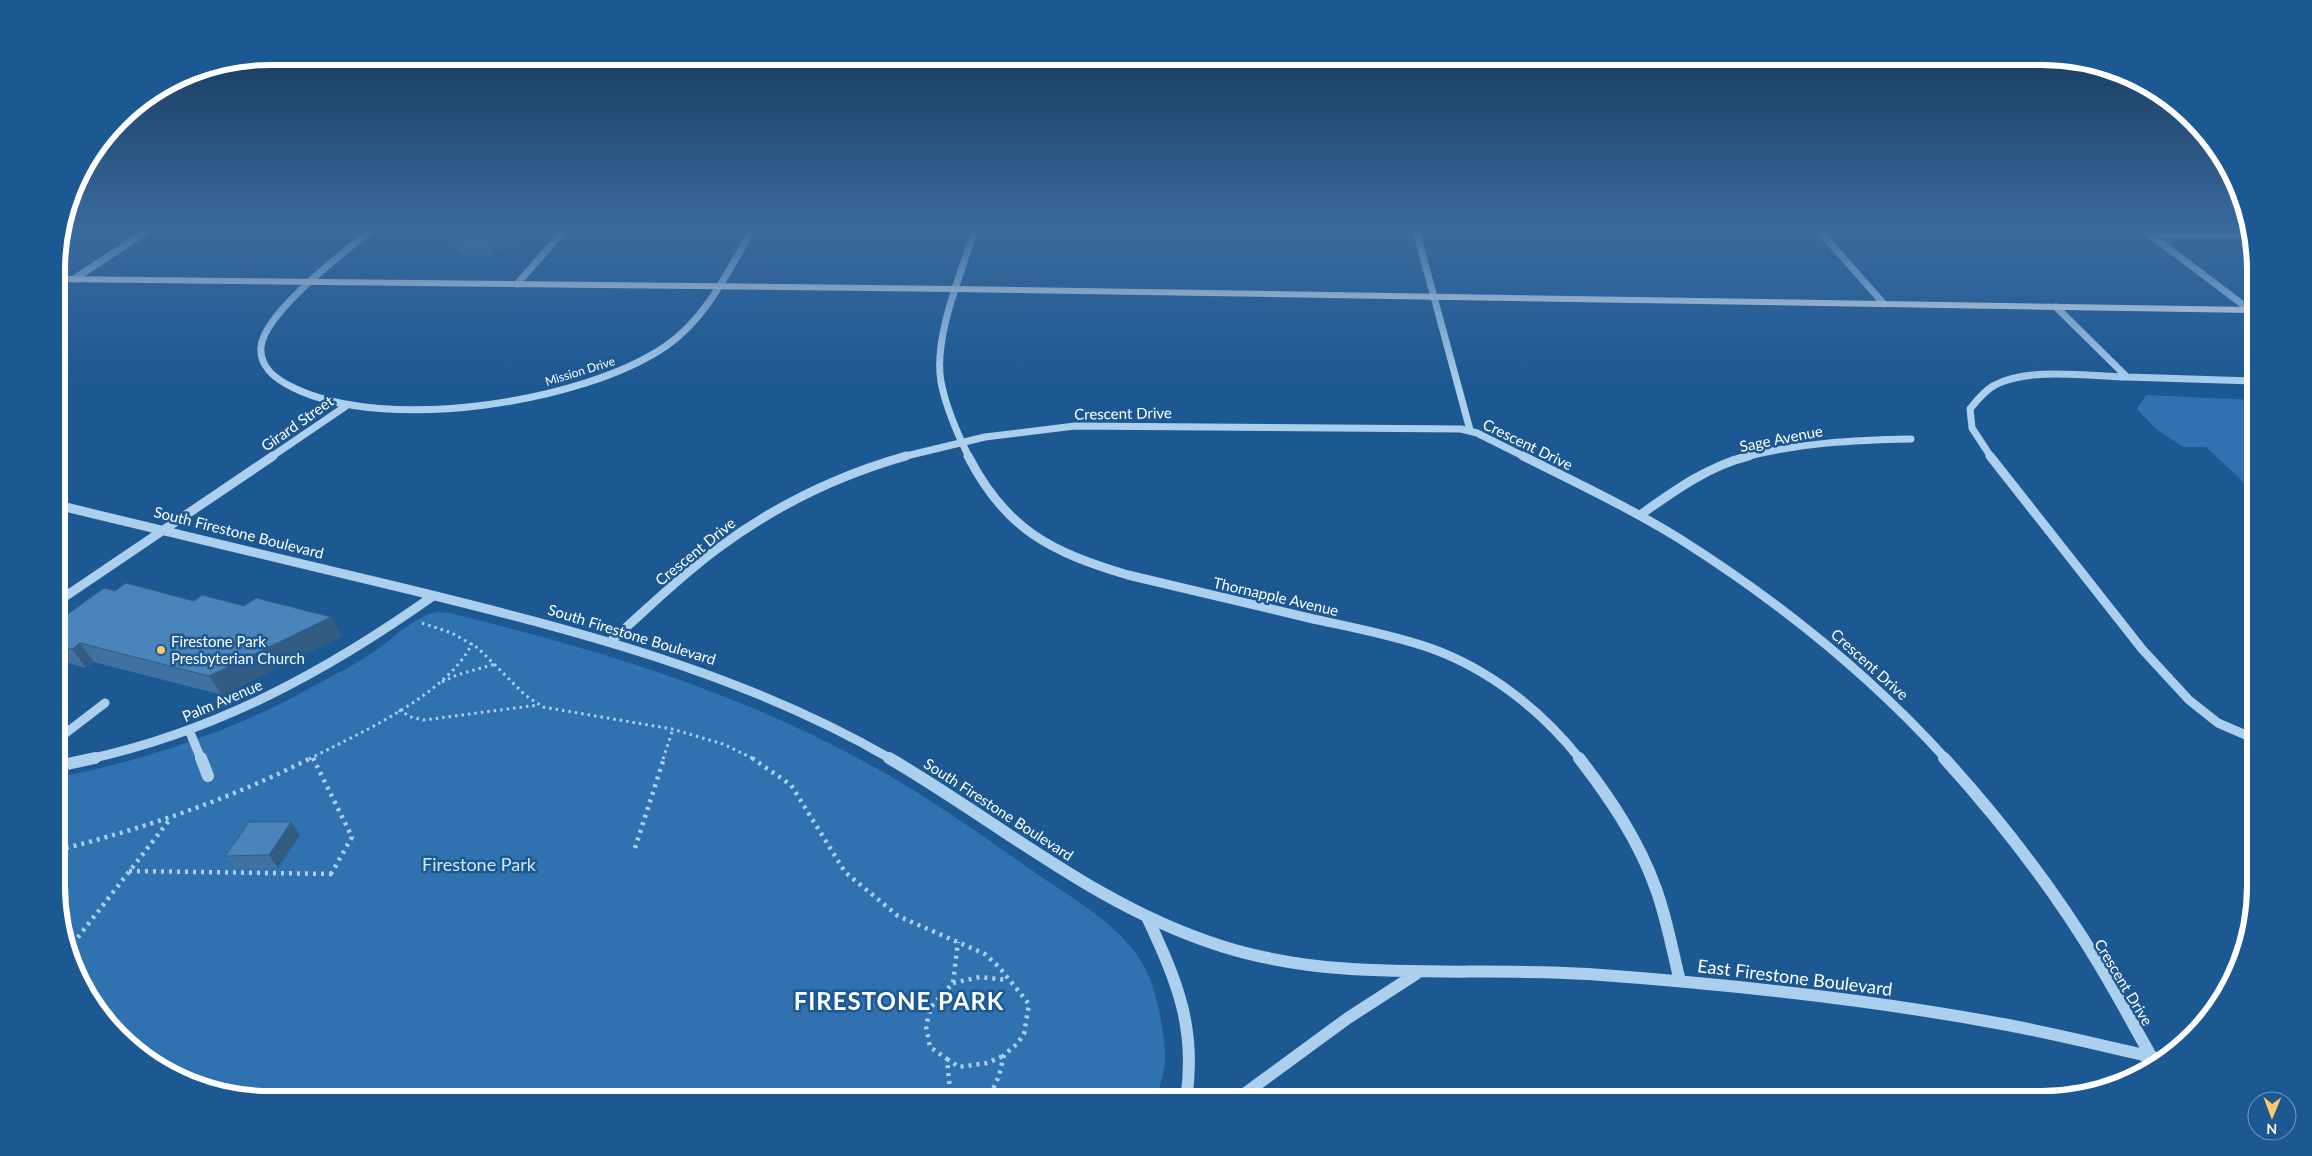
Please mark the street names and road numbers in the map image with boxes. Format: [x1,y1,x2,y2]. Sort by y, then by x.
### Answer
street label: Mission Drive [543,353,617,389]
street label: Girard Street [257,391,337,455]
street label: Crescent Drive [1074,403,1172,423]
street label: Crescent Drive [1480,414,1576,474]
street label: Sage Avenue [1738,421,1824,455]
street label: South Firestone Boulevard [152,502,326,562]
street label: Crescent Drive [651,513,739,589]
street label: Thornapple Avenue [1212,573,1341,619]
street label: South Firestone Boulevard [546,600,718,668]
street label: Crescent Drive [1828,625,1912,703]
street label: Palm Avenue [179,675,265,725]
street label: South Firestone Boulevard [921,754,1077,864]
street label: Crescent Drive [2091,935,2157,1029]
street label: East Firestone Boulevard [1696,954,1894,1000]

